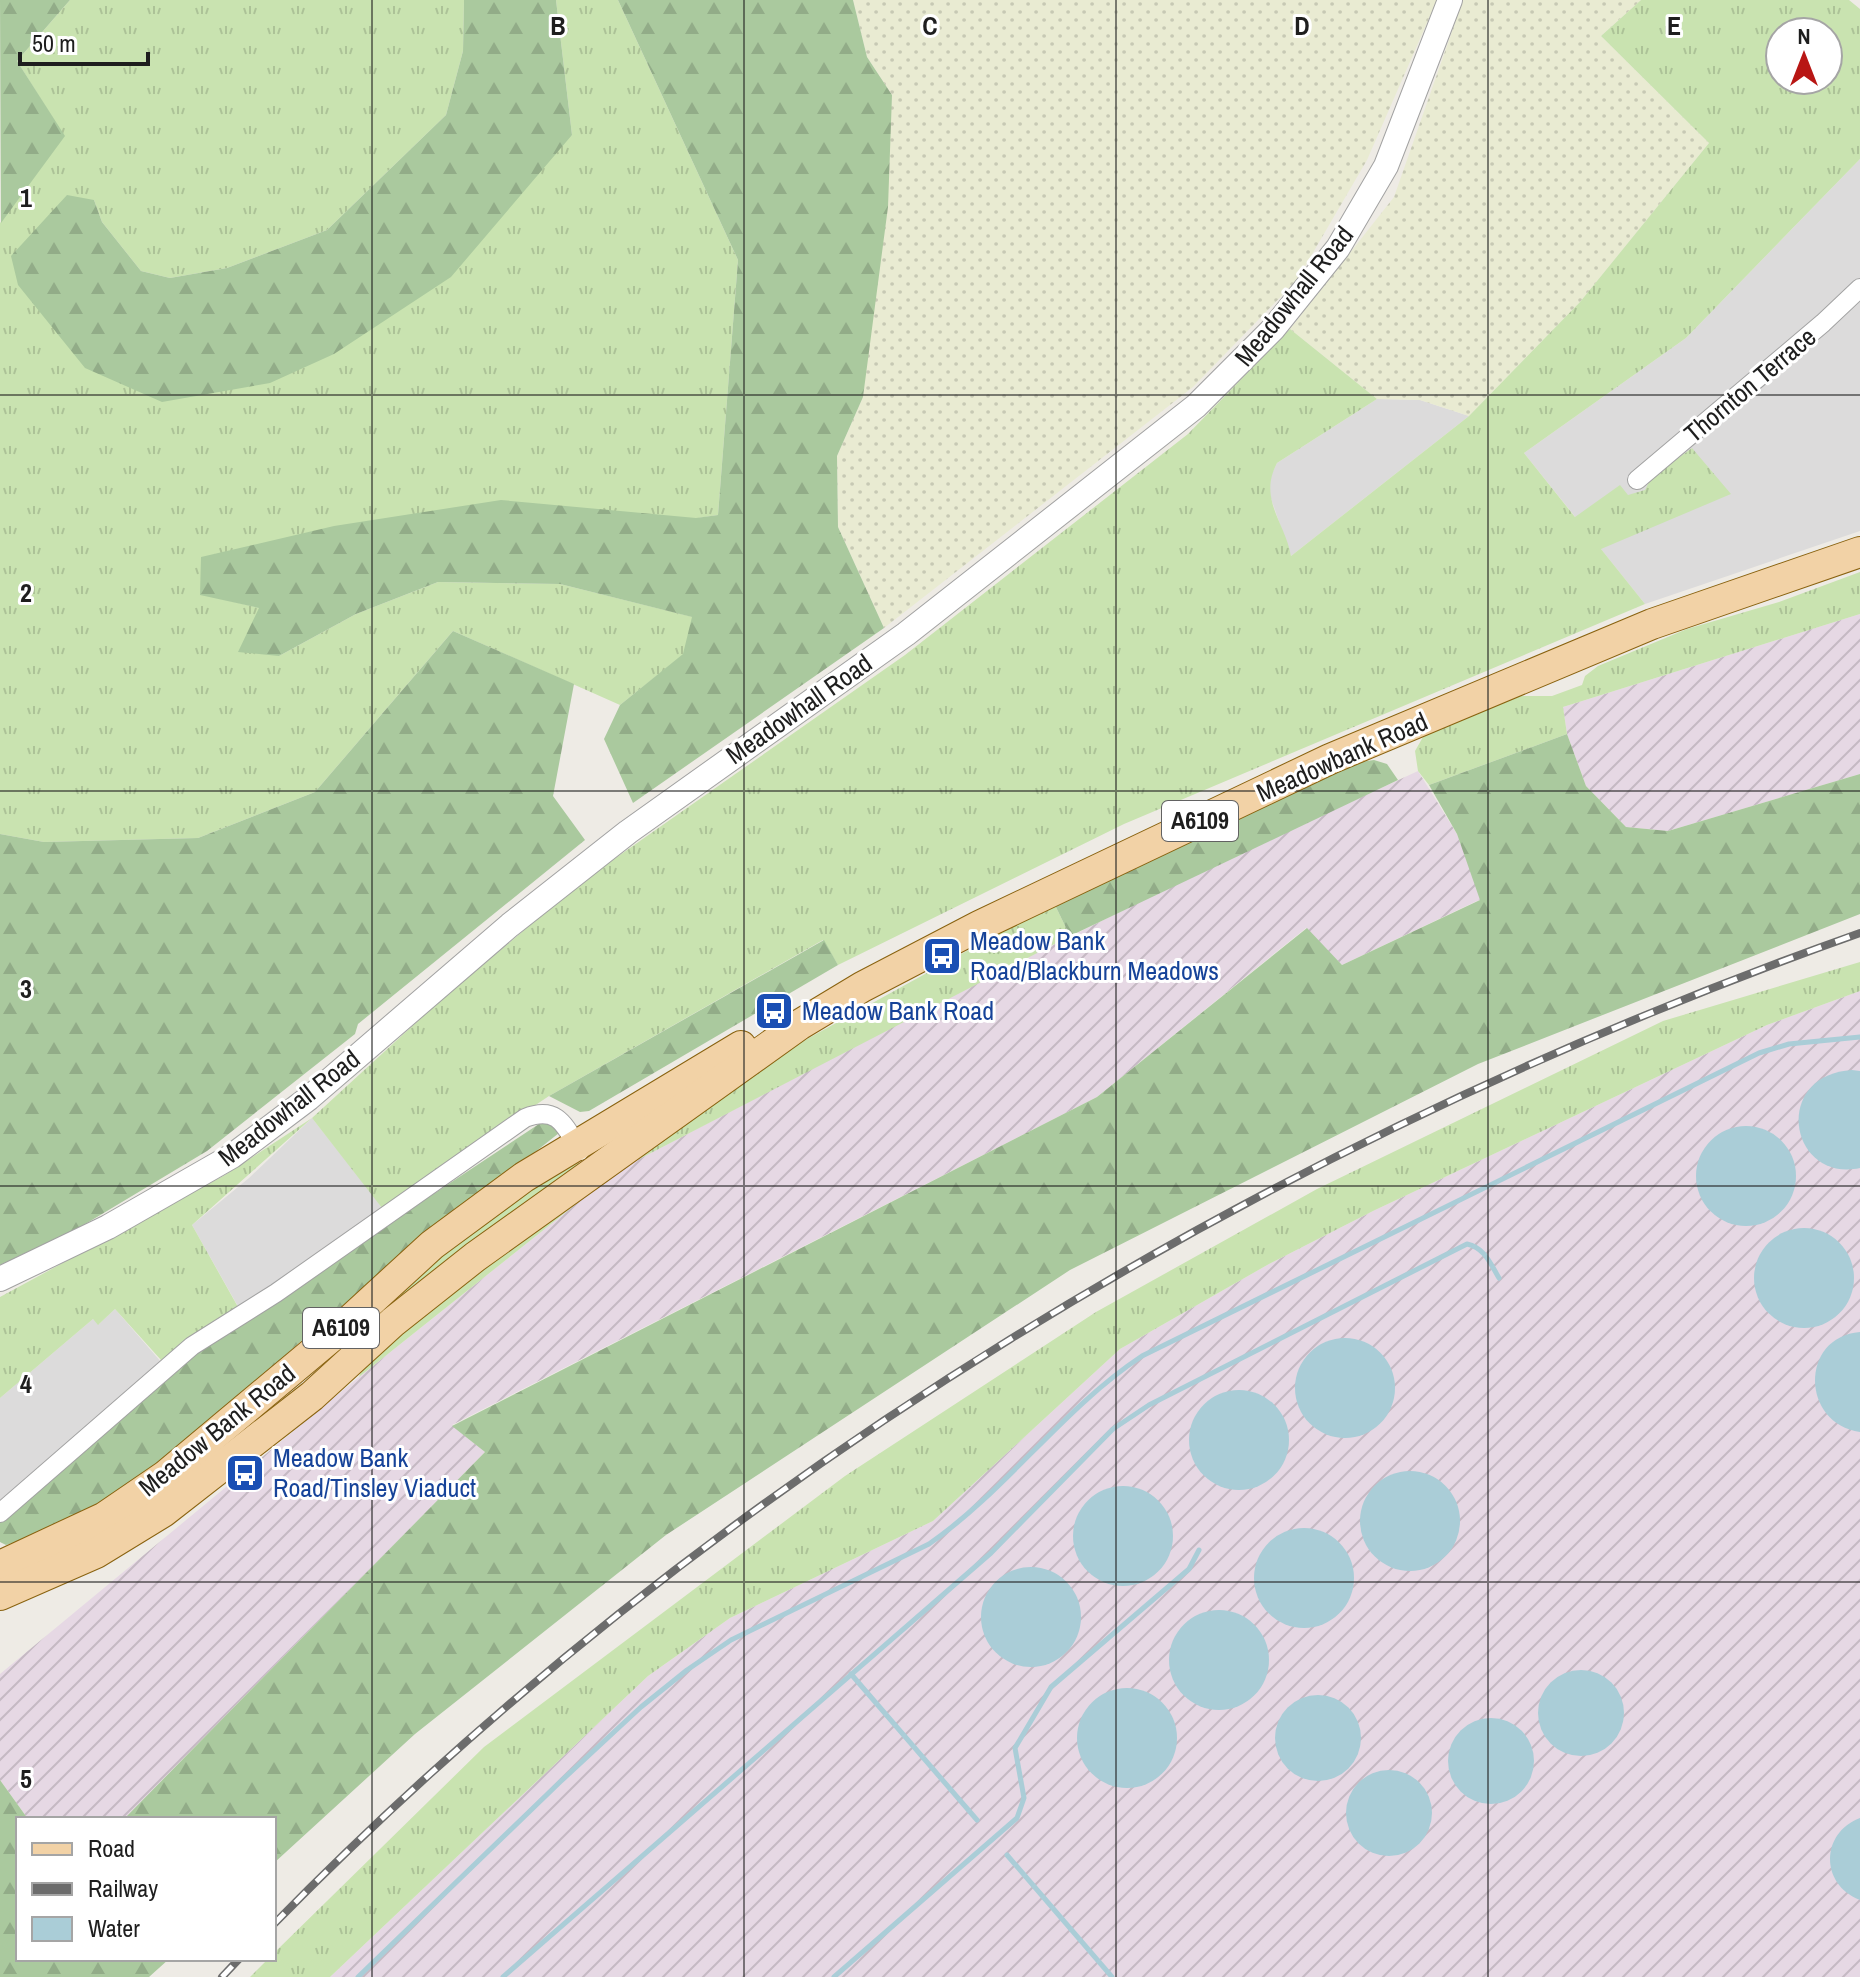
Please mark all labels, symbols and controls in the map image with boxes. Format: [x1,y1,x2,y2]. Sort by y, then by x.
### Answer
text: B [550,8,566,43]
text: C [922,8,938,43]
text: D [1294,8,1310,43]
text: E [1667,8,1681,43]
scale bar [20,16,148,66]
north arrow [1764,16,1844,96]
text: N [1797,21,1811,51]
text: 50 m [32,27,76,59]
text: 1 [20,180,32,215]
street label: Meadowhall Road [1226,218,1361,373]
street label: Thornton Terrace [1676,319,1823,450]
text: 2 [20,575,32,610]
street label: Meadowhall Road [719,645,879,772]
street label: Meadowbank Road [1251,703,1433,810]
road number: A6109 [1162,801,1238,841]
place label: Meadow Bank Road/Blackburn Meadows [970,923,1219,988]
bus stop icon: Meadow Bank Road/Blackburn Meadows [921,935,963,977]
text: 3 [20,971,32,1006]
bus stop icon: Meadow Bank Road [753,990,795,1032]
place label: Meadow Bank Road [802,993,994,1028]
street label: Meadowhall Road [211,1041,367,1174]
road number: A6109 [303,1308,379,1348]
street label: Meadow Bank Road [131,1356,302,1504]
text: 4 [20,1366,32,1401]
place label: Meadow Bank Road/Tinsley Viaduct [273,1440,476,1505]
bus stop icon: Meadow Bank Road/Tinsley Viaduct [224,1452,266,1494]
text: 5 [20,1761,32,1796]
legend [16,1817,276,1961]
text: Road [88,1832,135,1864]
text: Railway [88,1872,158,1904]
text: Water [88,1912,140,1944]

